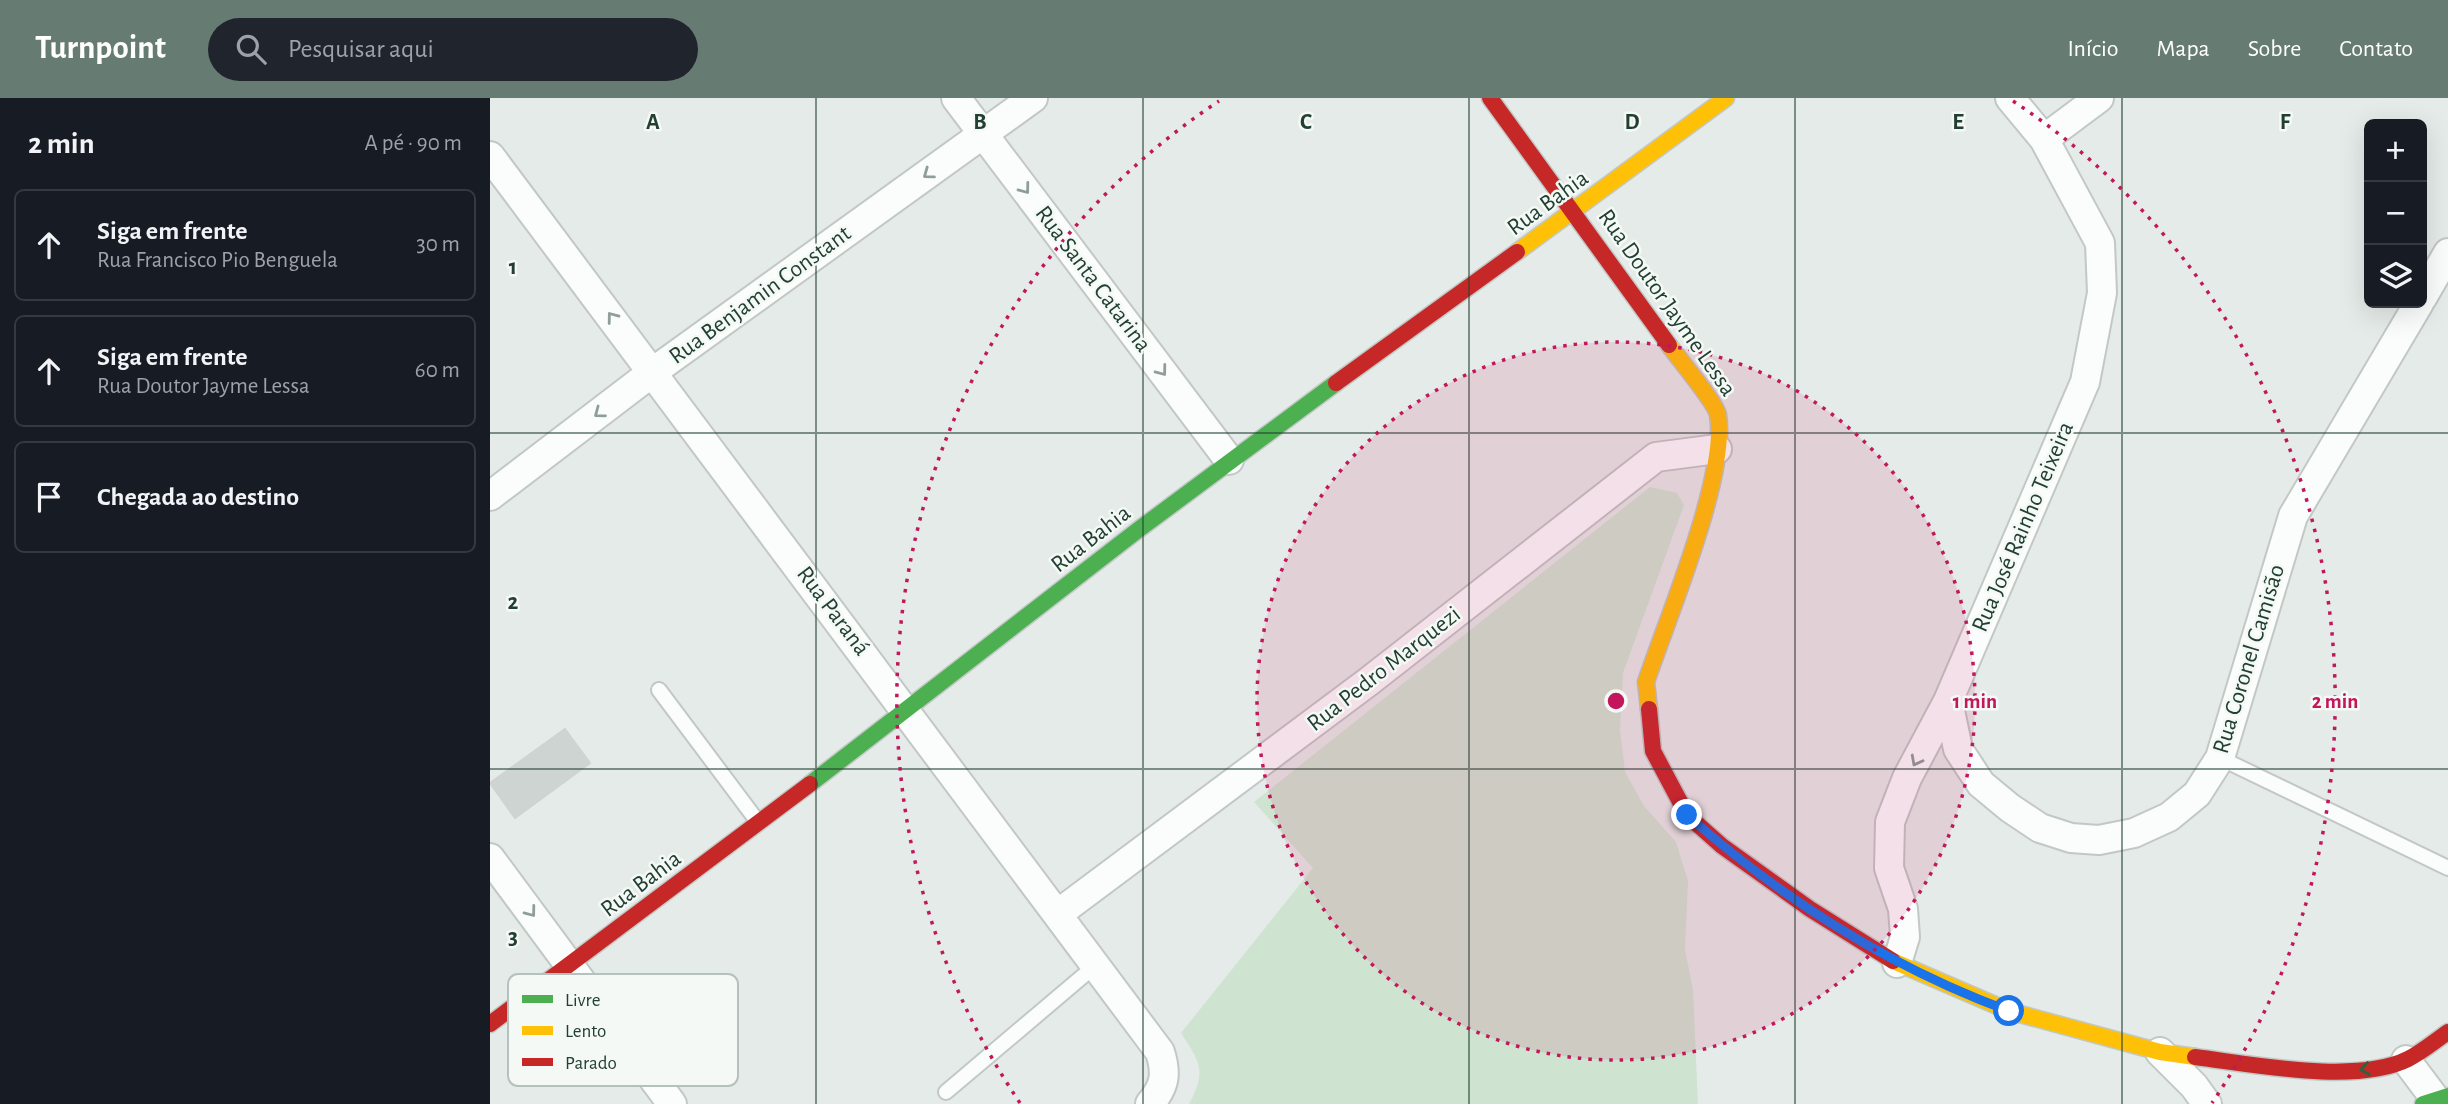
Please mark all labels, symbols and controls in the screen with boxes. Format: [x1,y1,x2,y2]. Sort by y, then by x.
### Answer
search box [208,18,698,81]
icon: search [232,30,270,68]
text: Turnpoint [35,32,166,65]
text: Pesquisar aqui [288,36,434,62]
text: Início [2067,37,2119,61]
text: Mapa [2157,37,2210,61]
text: Sobre [2248,37,2301,61]
text: Contato [2339,37,2413,61]
text: A [646,111,660,134]
text: B [973,111,987,134]
text: C [1300,111,1312,134]
text: D [1624,111,1640,134]
text: E [1952,111,1964,134]
text: F [2280,111,2291,134]
map controls [2364,119,2427,308]
button: + [2364,119,2427,182]
text: 2 min [28,129,95,159]
text: A pé · 90 m [365,132,462,155]
one-way arrow [923,166,936,178]
street label: Rua Bahia [1503,166,1593,240]
one-way arrow [1016,181,1029,194]
button: − [2364,182,2427,245]
street label: Rua Santa Catarina [1030,201,1156,357]
street label: Rua Doutor Jayme Lessa [1594,205,1740,401]
text: Siga em frente [97,218,248,244]
street label: Rua Benjamin Constant [665,221,856,369]
icon: ahead [30,226,68,264]
text: 30 m [416,233,460,256]
button: layers [2364,245,2427,308]
text: Rua Francisco Pio Benguela [97,249,338,272]
text: 1 [509,256,517,279]
one-way arrow [608,312,621,325]
text: Siga em frente [97,344,248,370]
icon: ahead [30,352,68,390]
text: 60 m [415,359,460,382]
one-way arrow [1153,363,1166,375]
text: Rua Doutor Jayme Lessa [97,375,310,398]
one-way arrow [595,404,607,417]
street label: Rua José Rainho Teixeira [1968,418,2078,636]
icon: arrive [30,478,68,516]
text: Chegada ao destino [97,484,299,510]
street label: Rua Bahia [1047,501,1135,577]
street label: Rua Paraná [792,562,874,660]
street label: Rua Coronel Camisão [2209,562,2289,756]
text: 2 [508,591,519,614]
street label: Rua Pedro Marquezi [1303,602,1465,736]
centre of rings [1604,689,1628,713]
text: 1 min [1953,691,1997,712]
text: 2 min [2312,691,2358,712]
one-way arrow [1911,754,1925,766]
route end [1671,799,1702,830]
street label: Rua Bahia [596,846,686,922]
one-way arrow [522,904,535,917]
text: 3 [508,926,518,949]
legend [508,974,738,1086]
text: Livre [565,991,600,1010]
route start [1993,995,2024,1026]
text: Lento [565,1022,606,1041]
text: Parado [565,1054,617,1073]
one-way arrow [2359,1061,2371,1076]

